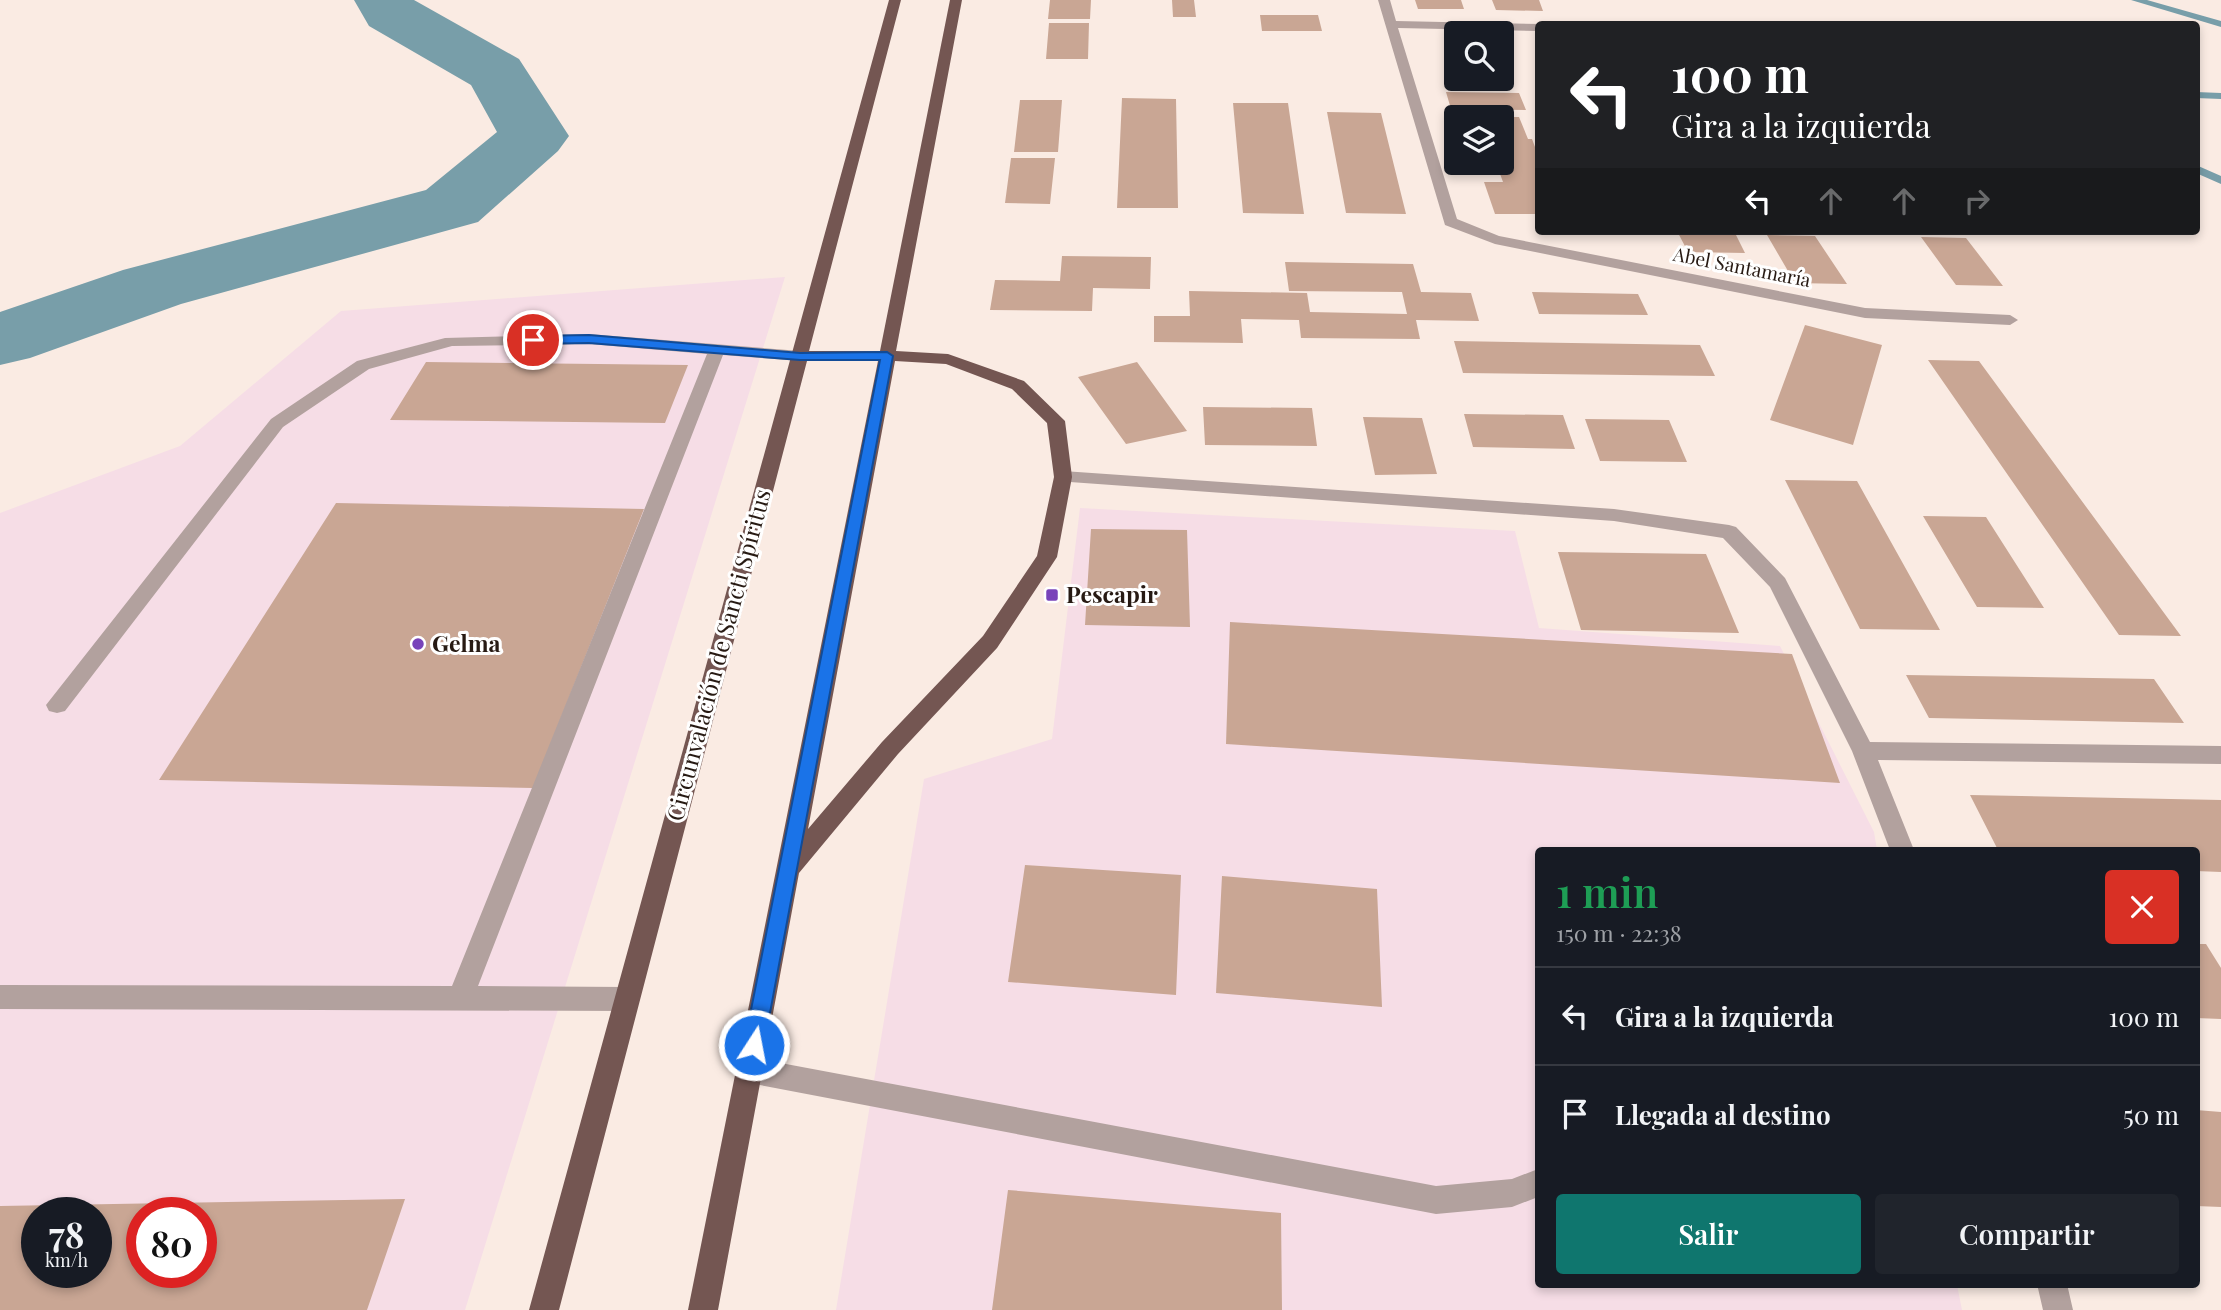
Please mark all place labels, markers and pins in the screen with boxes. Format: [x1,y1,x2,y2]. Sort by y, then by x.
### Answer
pin [503,310,563,370]
place label: Pescapir [1066,578,1158,609]
marker: Pescapir [1044,587,1060,603]
place label: Gelma [432,627,500,658]
marker: Gelma [410,636,426,652]

